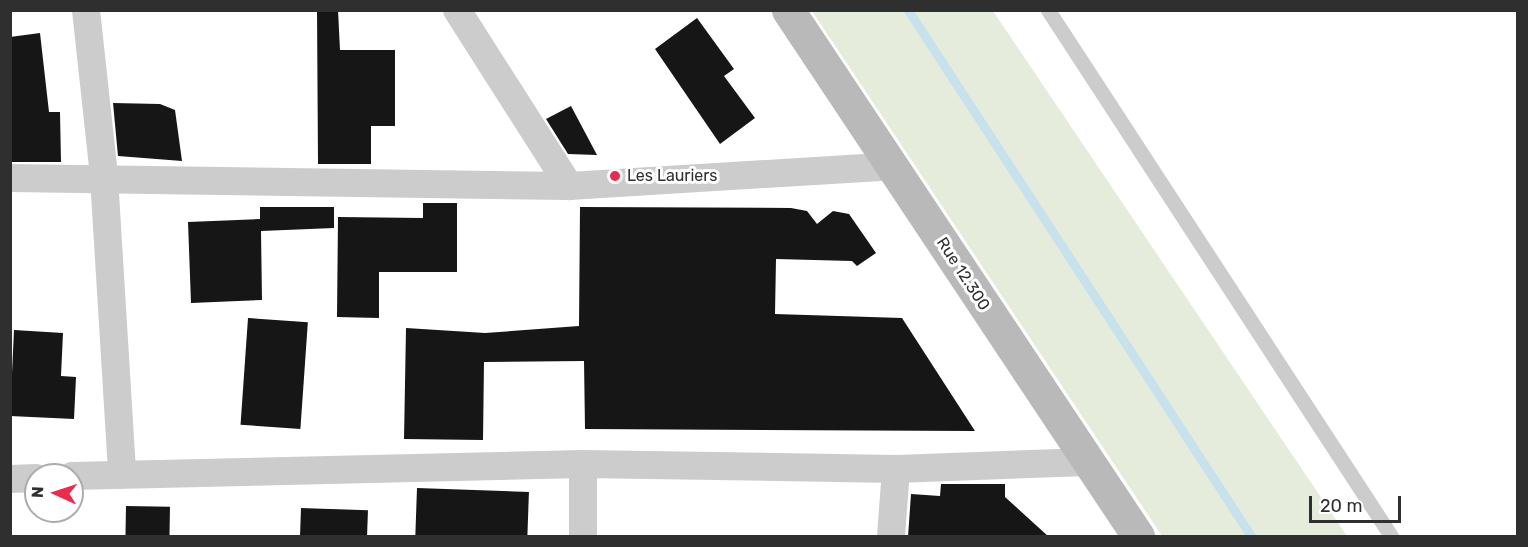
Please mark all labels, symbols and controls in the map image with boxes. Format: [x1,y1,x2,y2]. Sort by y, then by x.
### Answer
place label: Les Lauriers [627,166,718,186]
marker: Les Lauriers [608,169,622,183]
street label: Rue 12.300 [932,234,994,314]
north arrow [24,463,84,523]
scale bar [1312,484,1404,522]
text: N [28,486,47,498]
text: 20 m [1320,495,1362,517]

